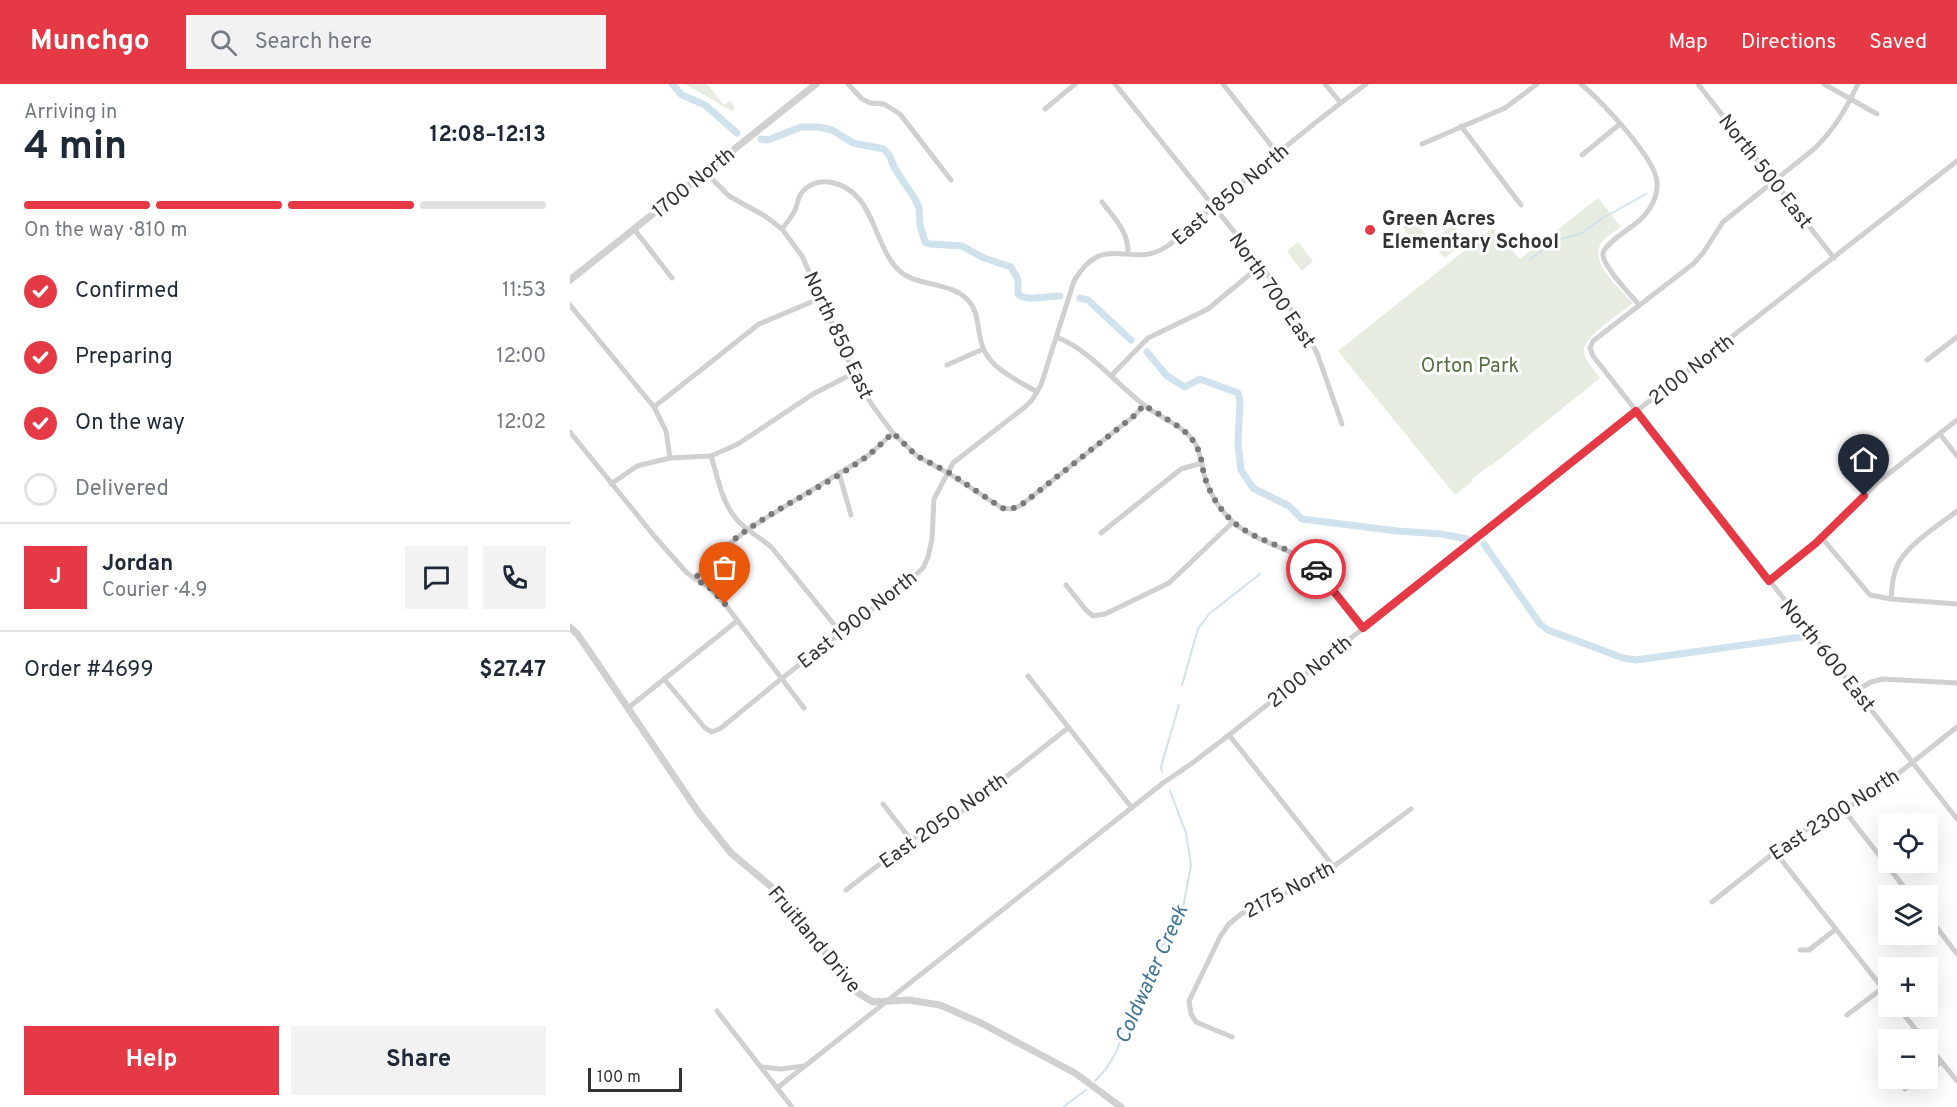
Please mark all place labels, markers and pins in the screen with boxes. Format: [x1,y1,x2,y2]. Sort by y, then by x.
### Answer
place label: Green Acres Elementary School [1382,207,1559,256]
marker: Green Acres Elementary School [1363,223,1377,237]
pin [1838,434,1889,496]
pin [699,542,750,604]

